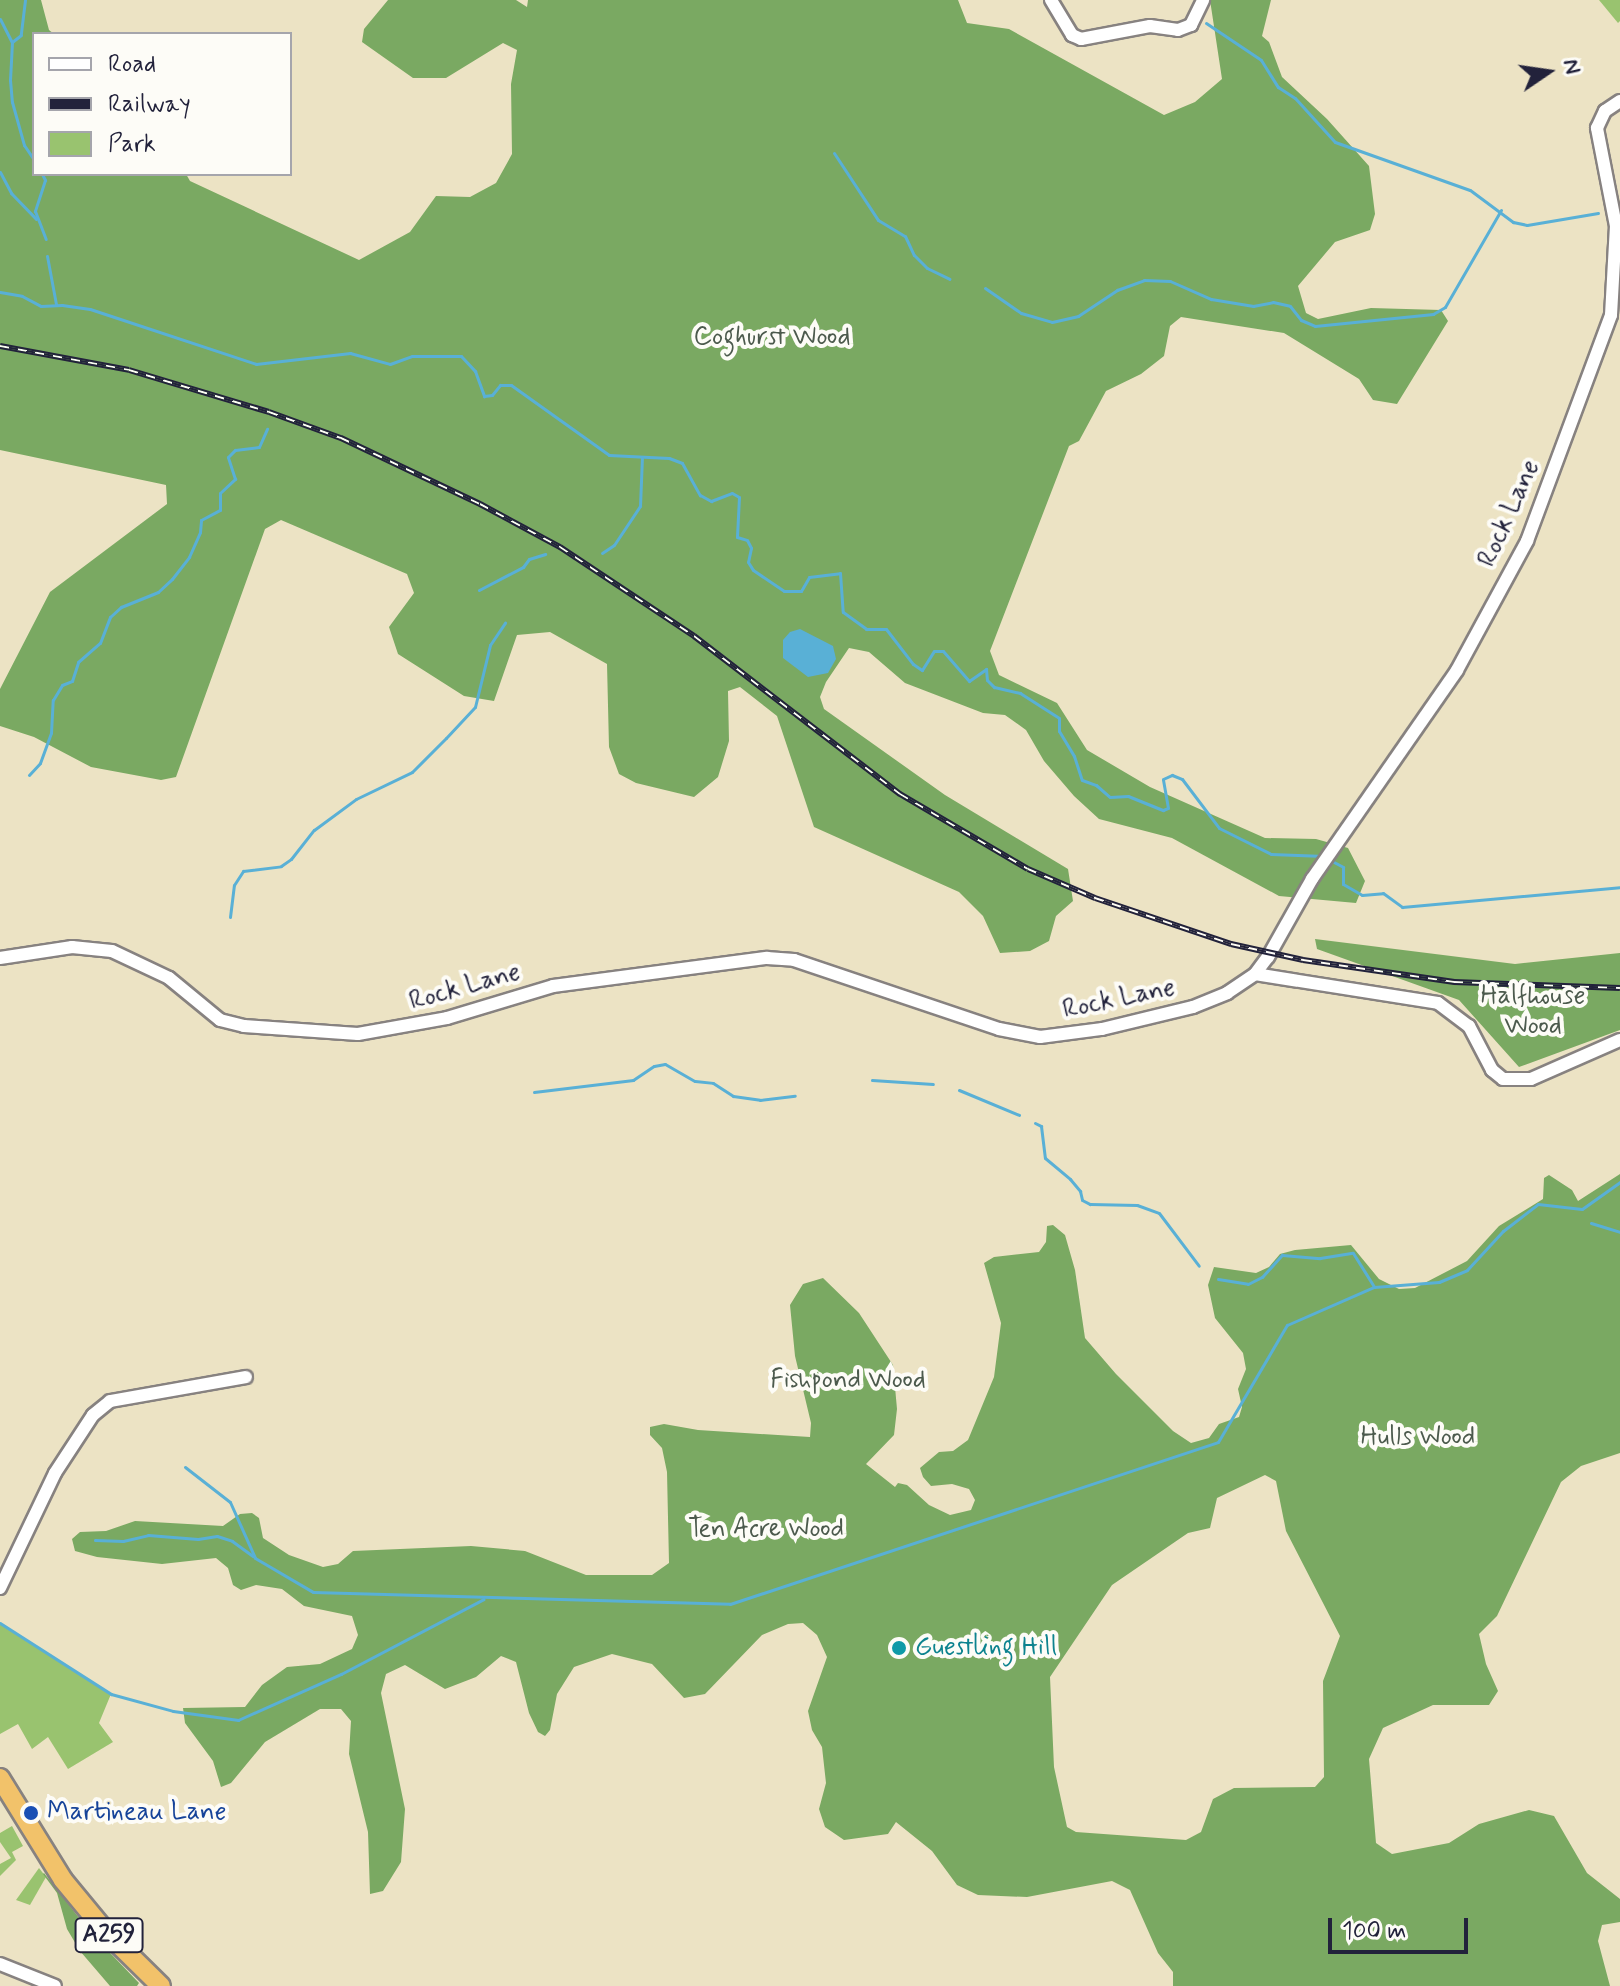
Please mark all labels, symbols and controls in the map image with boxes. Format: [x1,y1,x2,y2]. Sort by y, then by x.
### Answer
legend [32,32,292,176]
north arrow [1508,32,1588,112]
text: Road [108,49,156,80]
text: N [1556,56,1587,77]
text: Railway [108,89,191,120]
text: Park [108,129,156,160]
park label: Coghurst Wood [694,322,850,354]
street label: Rock Lane [1473,456,1547,572]
street label: Rock Lane [406,957,524,1019]
street label: Rock Lane [1060,973,1178,1027]
park label: Halfhouse Wood [1481,981,1585,1042]
park label: Fishpond Wood [770,1365,926,1397]
park label: Hulls Wood [1360,1422,1476,1454]
park label: Ten Acre Wood [686,1514,846,1546]
place label: Guestling Hill [915,1632,1055,1664]
marker: Guestling Hill [890,1639,908,1657]
place label: Martineau Lane [47,1797,226,1829]
marker: Martineau Lane [22,1804,40,1822]
scale bar [1332,1902,1472,1952]
road number: A259 [73,1915,145,1955]
text: 100 m [1342,1916,1406,1947]

